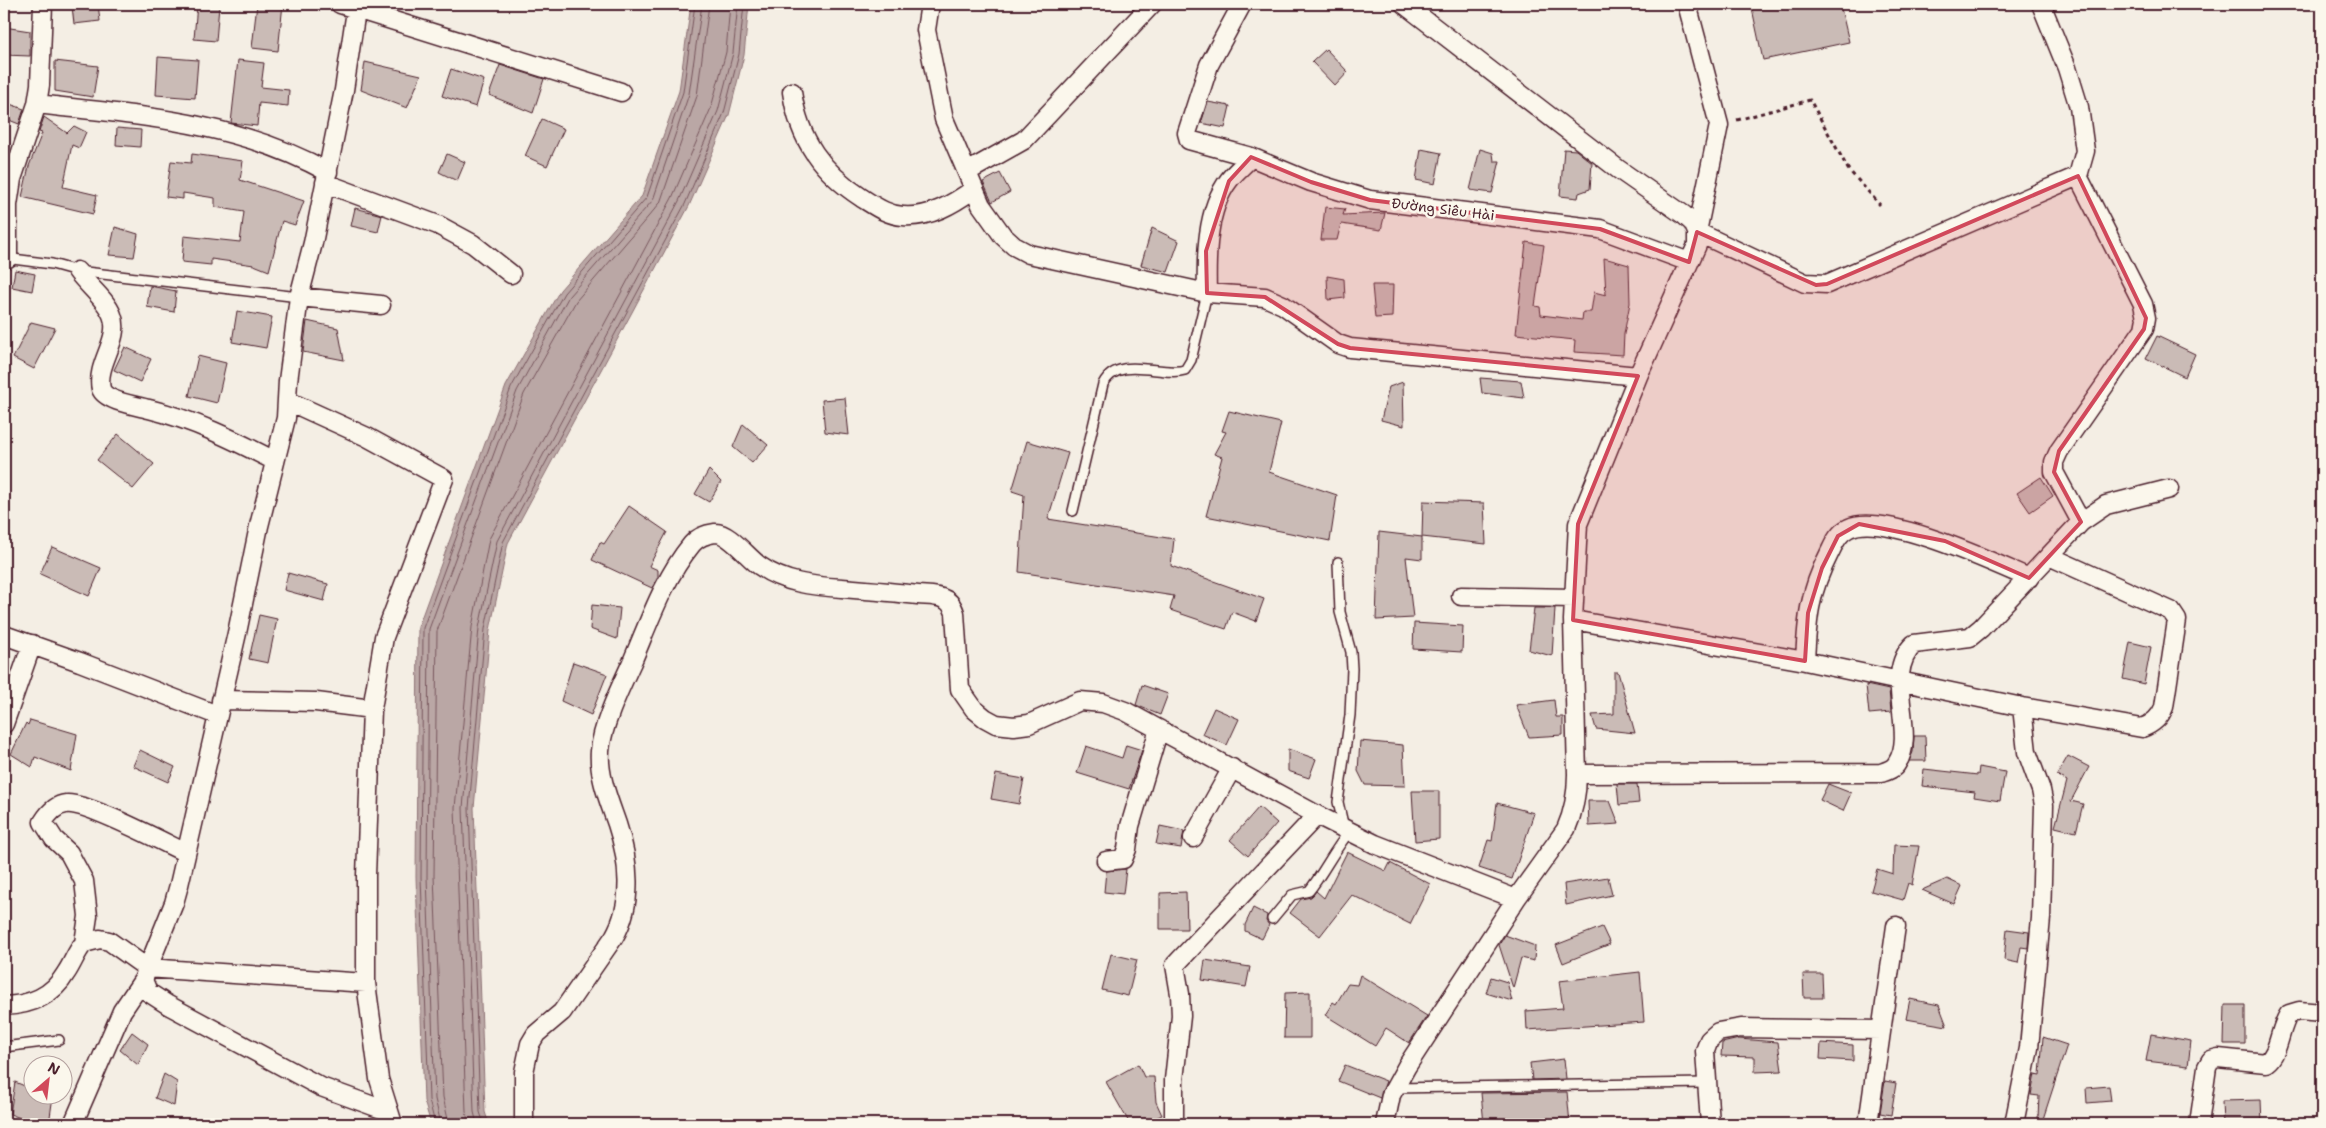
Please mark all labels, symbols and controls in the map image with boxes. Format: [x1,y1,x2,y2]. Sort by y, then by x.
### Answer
street label: Đường Siêu Hài [1390,194,1496,224]
north arrow [22,1056,72,1106]
text: N [45,1058,63,1079]

